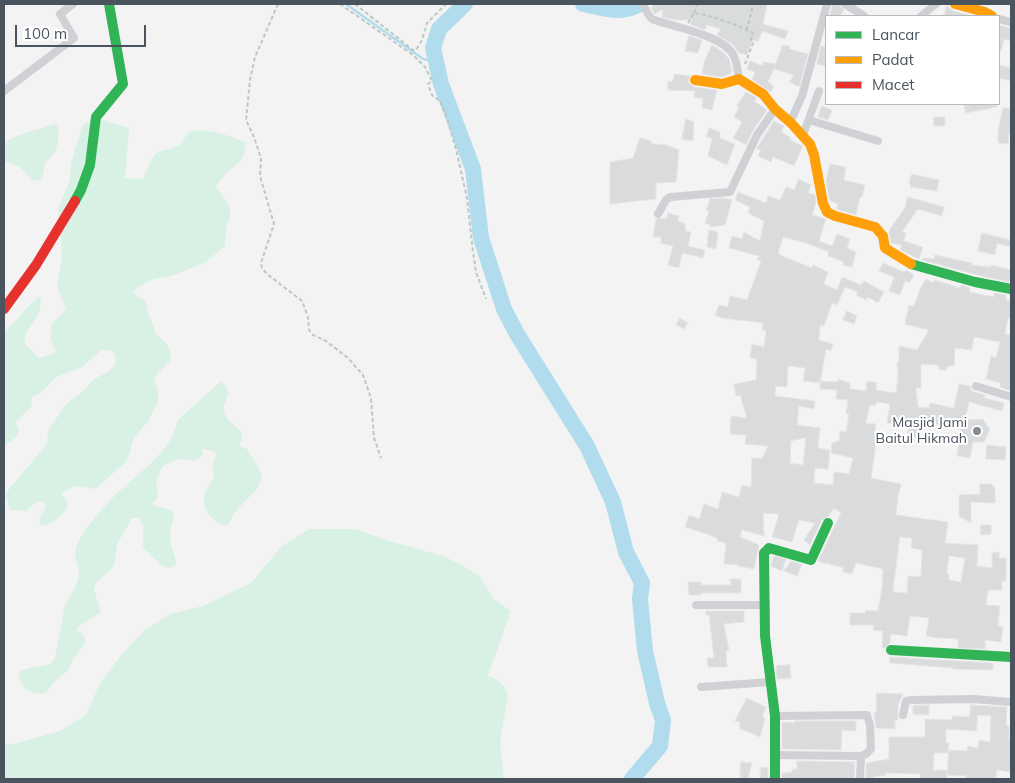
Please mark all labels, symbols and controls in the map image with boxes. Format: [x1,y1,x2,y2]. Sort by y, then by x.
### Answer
scale bar [18,15,149,47]
legend [825,15,1000,105]
text: 100 m [23,24,67,43]
text: Lancar [872,25,920,44]
text: Padat [872,50,914,69]
text: Macet [872,75,915,94]
place label: Masjid Jami Baitul Hikmah [876,415,967,448]
marker: Masjid Jami Baitul Hikmah [971,425,983,437]

